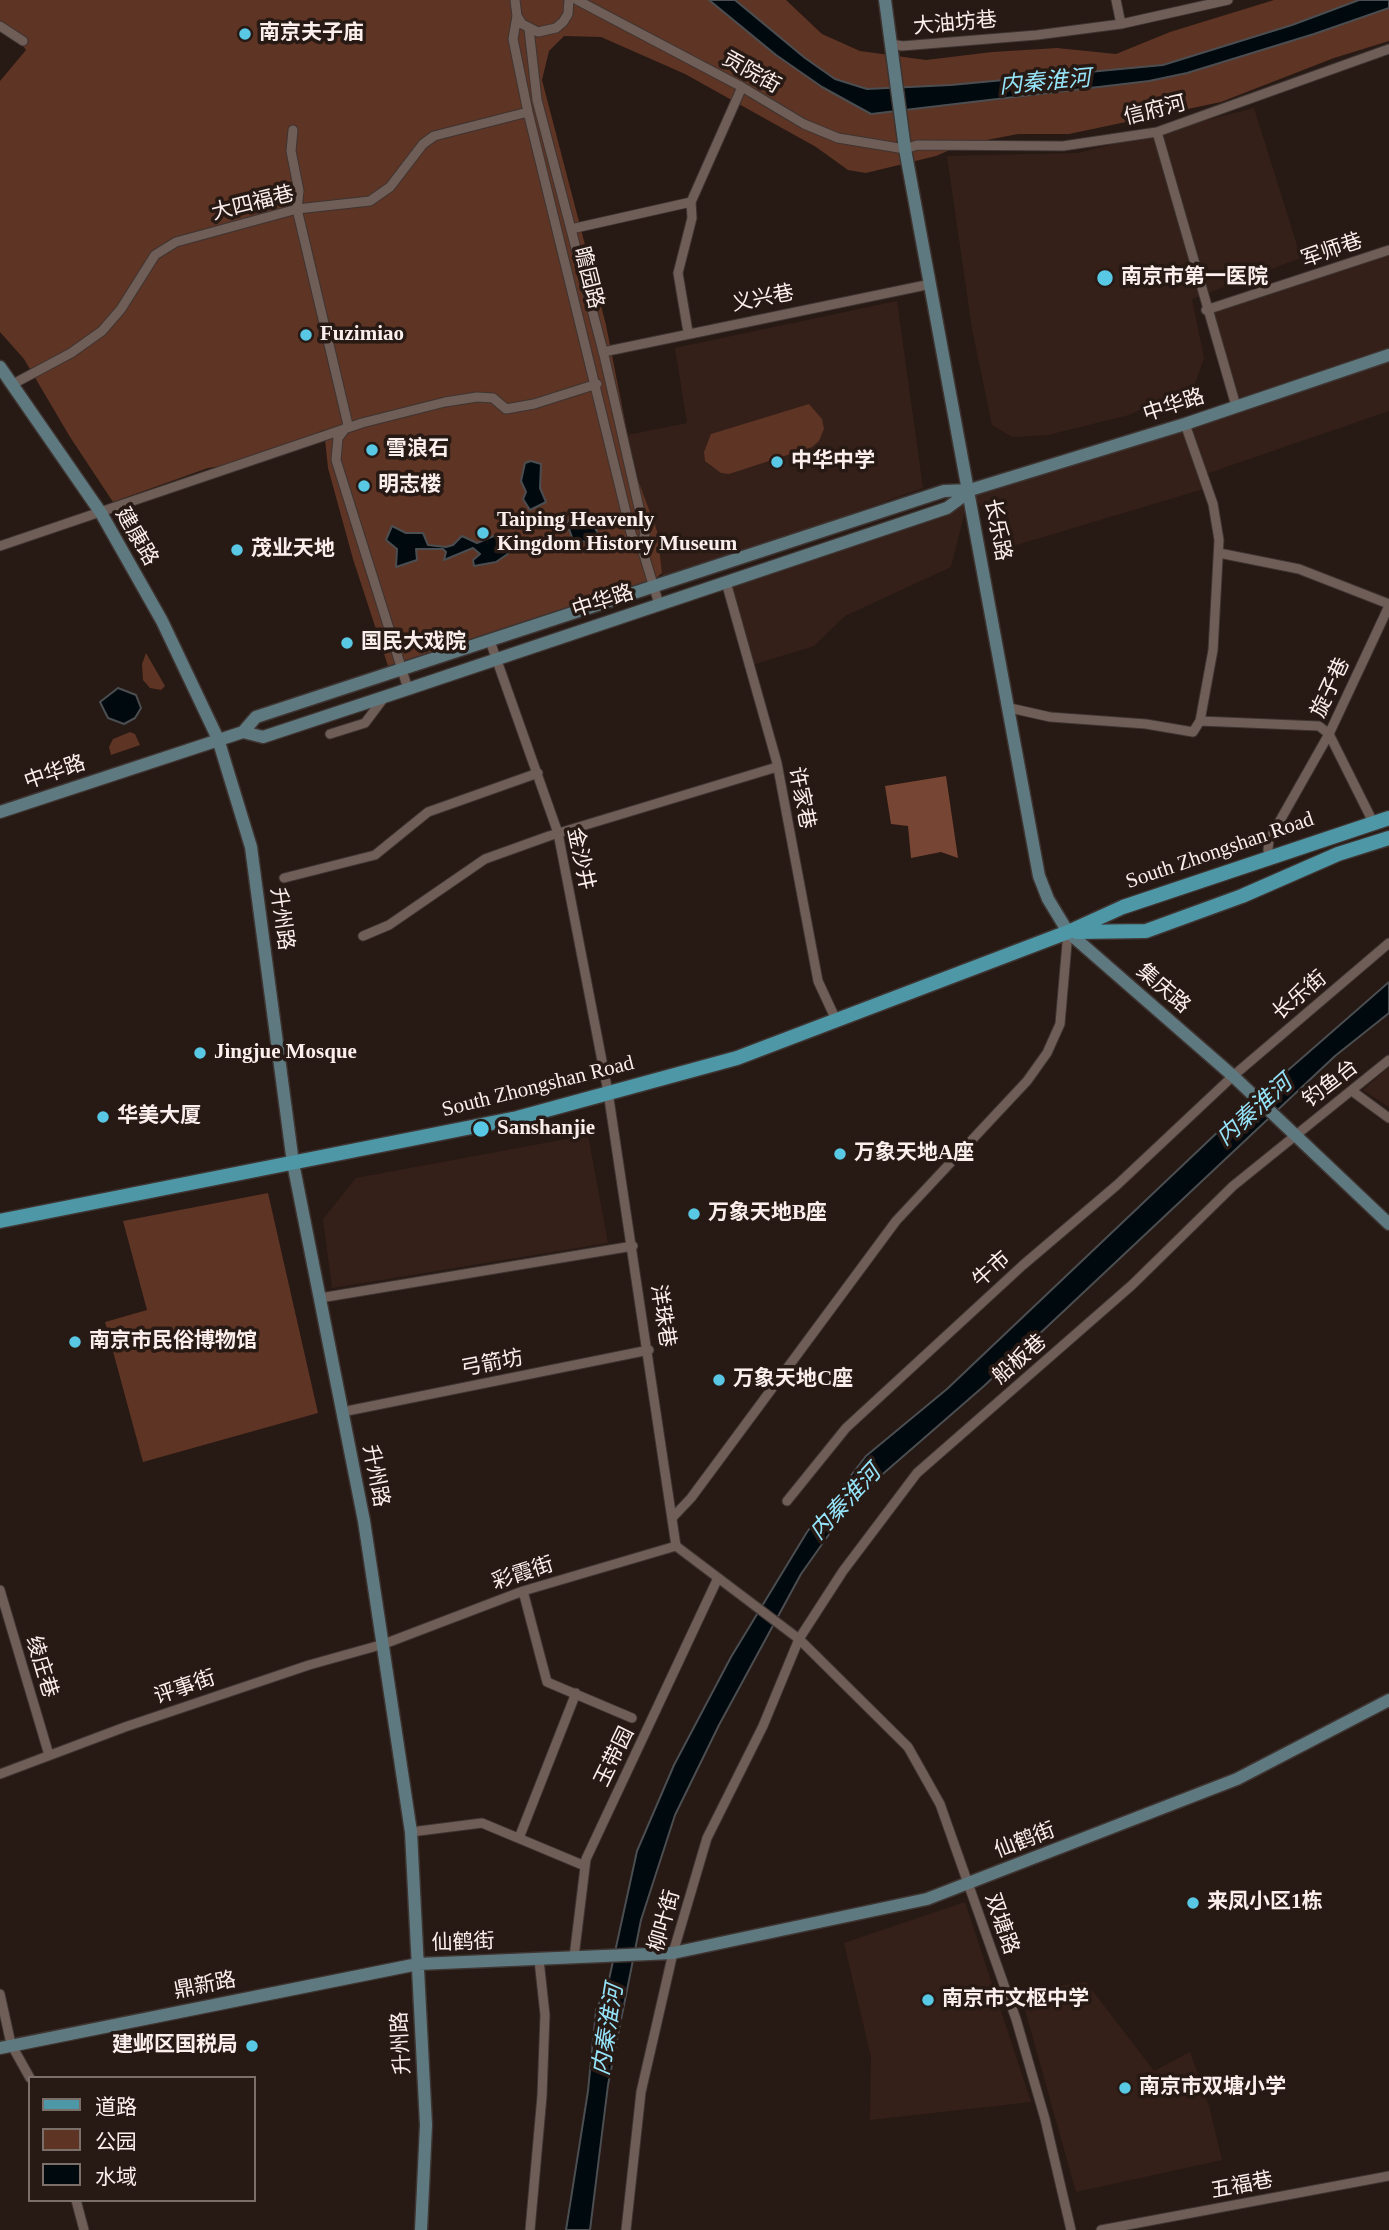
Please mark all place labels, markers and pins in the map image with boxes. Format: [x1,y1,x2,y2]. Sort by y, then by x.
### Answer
place label: 南京夫子庙 [259,21,364,47]
marker: 南京夫子庙 [237,26,253,42]
place label: 南京市第一医院 [1121,265,1268,291]
marker: 南京市第一医院 [1095,268,1115,288]
place label: Fuzimiao [320,322,404,348]
marker: Fuzimiao [298,327,314,343]
place label: 雪浪石 [386,437,449,463]
marker: 雪浪石 [364,442,380,458]
place label: 中华中学 [791,449,875,475]
marker: 中华中学 [769,454,785,470]
place label: 明志楼 [378,473,441,499]
marker: 明志楼 [356,478,372,494]
place label: Taiping Heavenly Kingdom History Museum [497,508,737,558]
marker: Taiping Heavenly Kingdom History Museum [475,525,491,541]
place label: 茂业天地 [251,537,335,563]
marker: 茂业天地 [229,542,245,558]
place label: 国民大戏院 [361,630,466,656]
marker: 国民大戏院 [339,635,355,651]
place label: Jingjue Mosque [214,1040,357,1066]
marker: Jingjue Mosque [192,1045,208,1061]
place label: 华美大厦 [117,1104,201,1130]
marker: 华美大厦 [95,1109,111,1125]
place label: Sanshanjie [497,1116,595,1142]
marker: Sanshanjie [471,1119,491,1139]
place label: 万象天地A座 [854,1141,974,1167]
marker: 万象天地A座 [832,1146,848,1162]
place label: 万象天地B座 [708,1201,827,1227]
marker: 万象天地B座 [686,1206,702,1222]
place label: 南京市民俗博物馆 [89,1329,257,1355]
marker: 南京市民俗博物馆 [67,1334,83,1350]
place label: 万象天地C座 [733,1367,853,1393]
marker: 万象天地C座 [711,1372,727,1388]
place label: 来凤小区1栋 [1207,1890,1322,1916]
marker: 来凤小区1栋 [1185,1895,1201,1911]
place label: 南京市文枢中学 [942,1987,1089,2013]
marker: 南京市文枢中学 [920,1992,936,2008]
place label: 建邺区国税局 [112,2033,238,2059]
marker: 建邺区国税局 [244,2038,260,2054]
place label: 南京市双塘小学 [1139,2075,1286,2101]
marker: 南京市双塘小学 [1117,2080,1133,2096]

